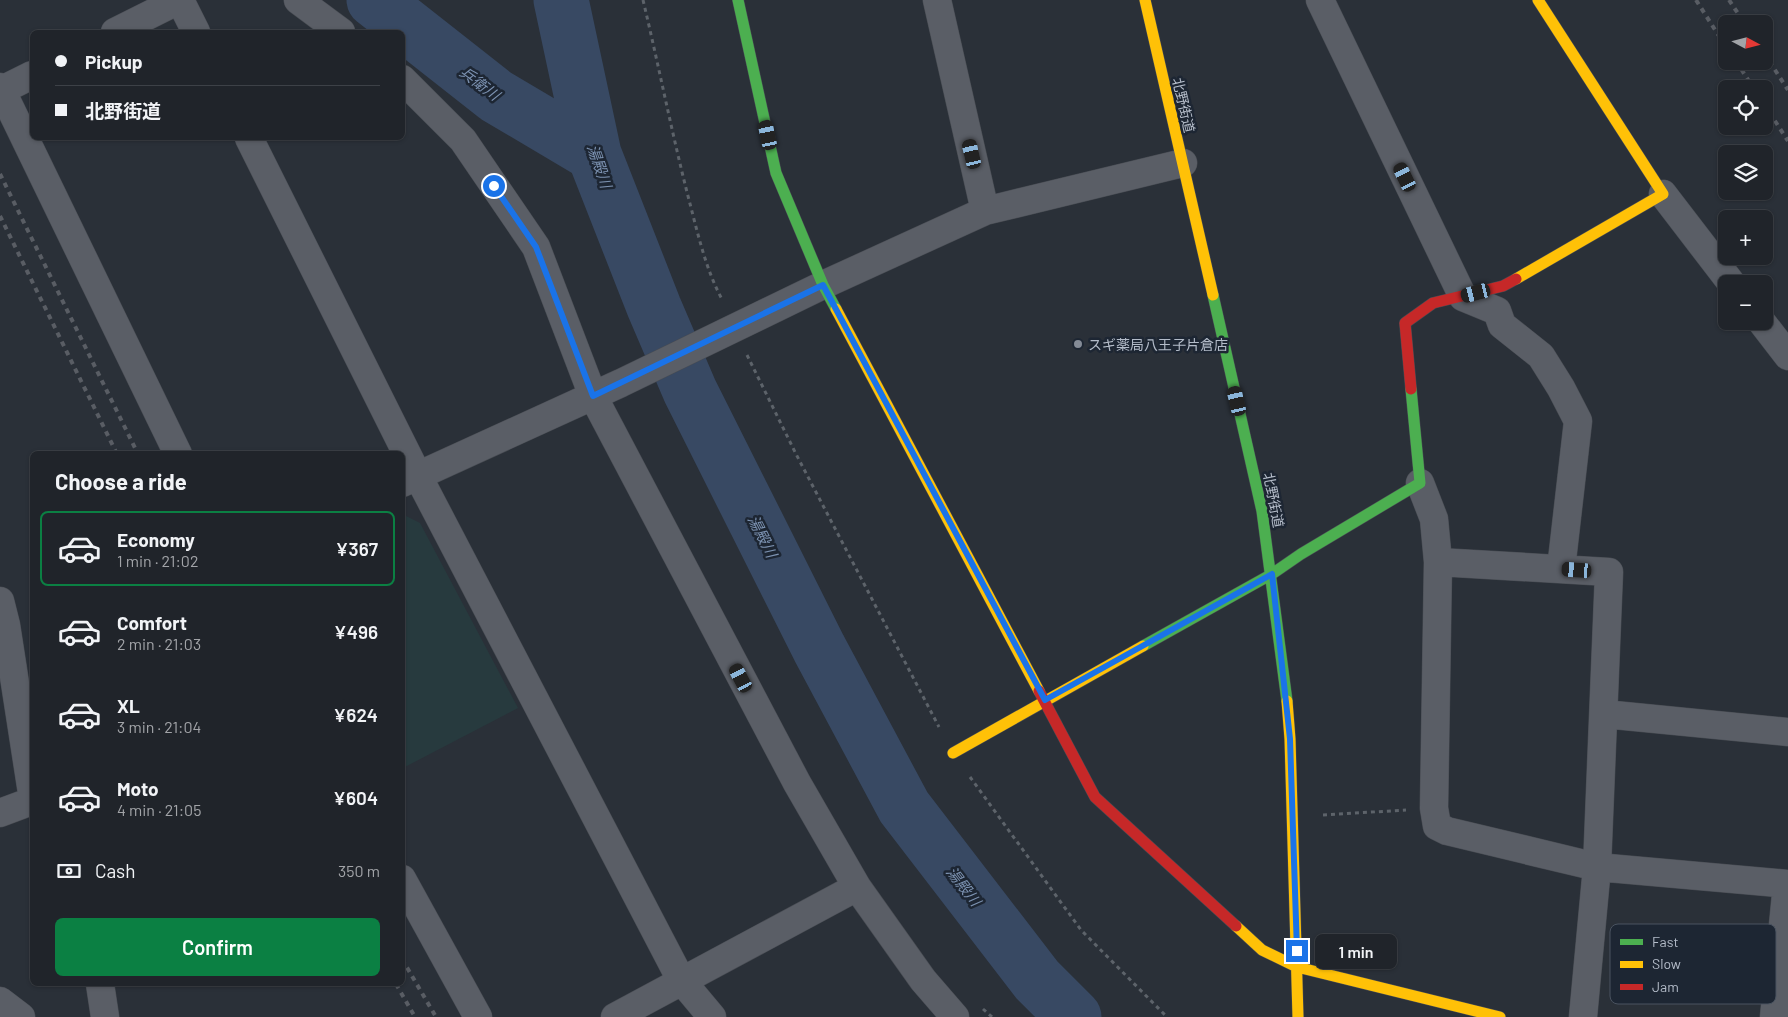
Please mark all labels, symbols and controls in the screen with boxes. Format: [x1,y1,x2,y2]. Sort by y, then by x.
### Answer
north arrow [1718,15,1772,70]
map controls [1718,15,1773,330]
text: Pickup [85,50,143,73]
water label: 兵衛川 [457,62,505,105]
street label: 北野街道 [1169,76,1199,134]
button: locate [1718,80,1773,135]
text: 北野街道 [85,99,161,122]
car [757,119,778,151]
car [961,138,982,170]
water label: 湯殿川 [584,142,616,192]
button: layers [1718,145,1773,200]
car [1391,160,1418,194]
route start [483,175,505,197]
button: + [1718,210,1773,265]
button: − [1718,275,1773,330]
car [1459,282,1492,304]
place label: スギ薬局八王子片倉店 [1088,336,1228,353]
marker: スギ薬局八王子片倉店 [1072,338,1084,350]
car [1226,385,1247,417]
text: Choose a ride [55,468,187,494]
street label: 北野街道 [1260,471,1288,529]
water label: 湯殿川 [745,512,782,562]
icon: car [57,526,102,571]
text: Economy [117,528,195,551]
text: ¥367 [336,537,378,560]
text: 1 min · 21:02 [117,551,199,570]
car [1561,561,1592,579]
icon: car [57,609,102,654]
text: Comfort [117,611,187,634]
text: ¥496 [334,620,378,643]
text: 2 min · 21:03 [117,634,201,653]
car [727,661,754,695]
icon: car [57,692,102,737]
text: XL [117,694,140,717]
text: ¥624 [333,703,378,726]
text: 3 min · 21:04 [117,717,201,736]
icon: car [57,775,102,820]
text: Moto [117,777,159,800]
text: ¥604 [333,786,378,809]
text: 4 min · 21:05 [117,800,201,819]
icon: cash [55,857,83,885]
text: Cash [95,859,136,882]
text: 350 m [338,861,380,880]
water label: 湯殿川 [943,863,986,911]
button: Confirm [55,918,380,976]
legend [1610,924,1776,1004]
text: Fast [1652,933,1678,950]
callout: 1 min [1314,934,1397,968]
route end [1286,940,1308,962]
text: 1 min [1339,942,1373,961]
text: Slow [1652,955,1681,972]
text: Jam [1652,978,1679,995]

